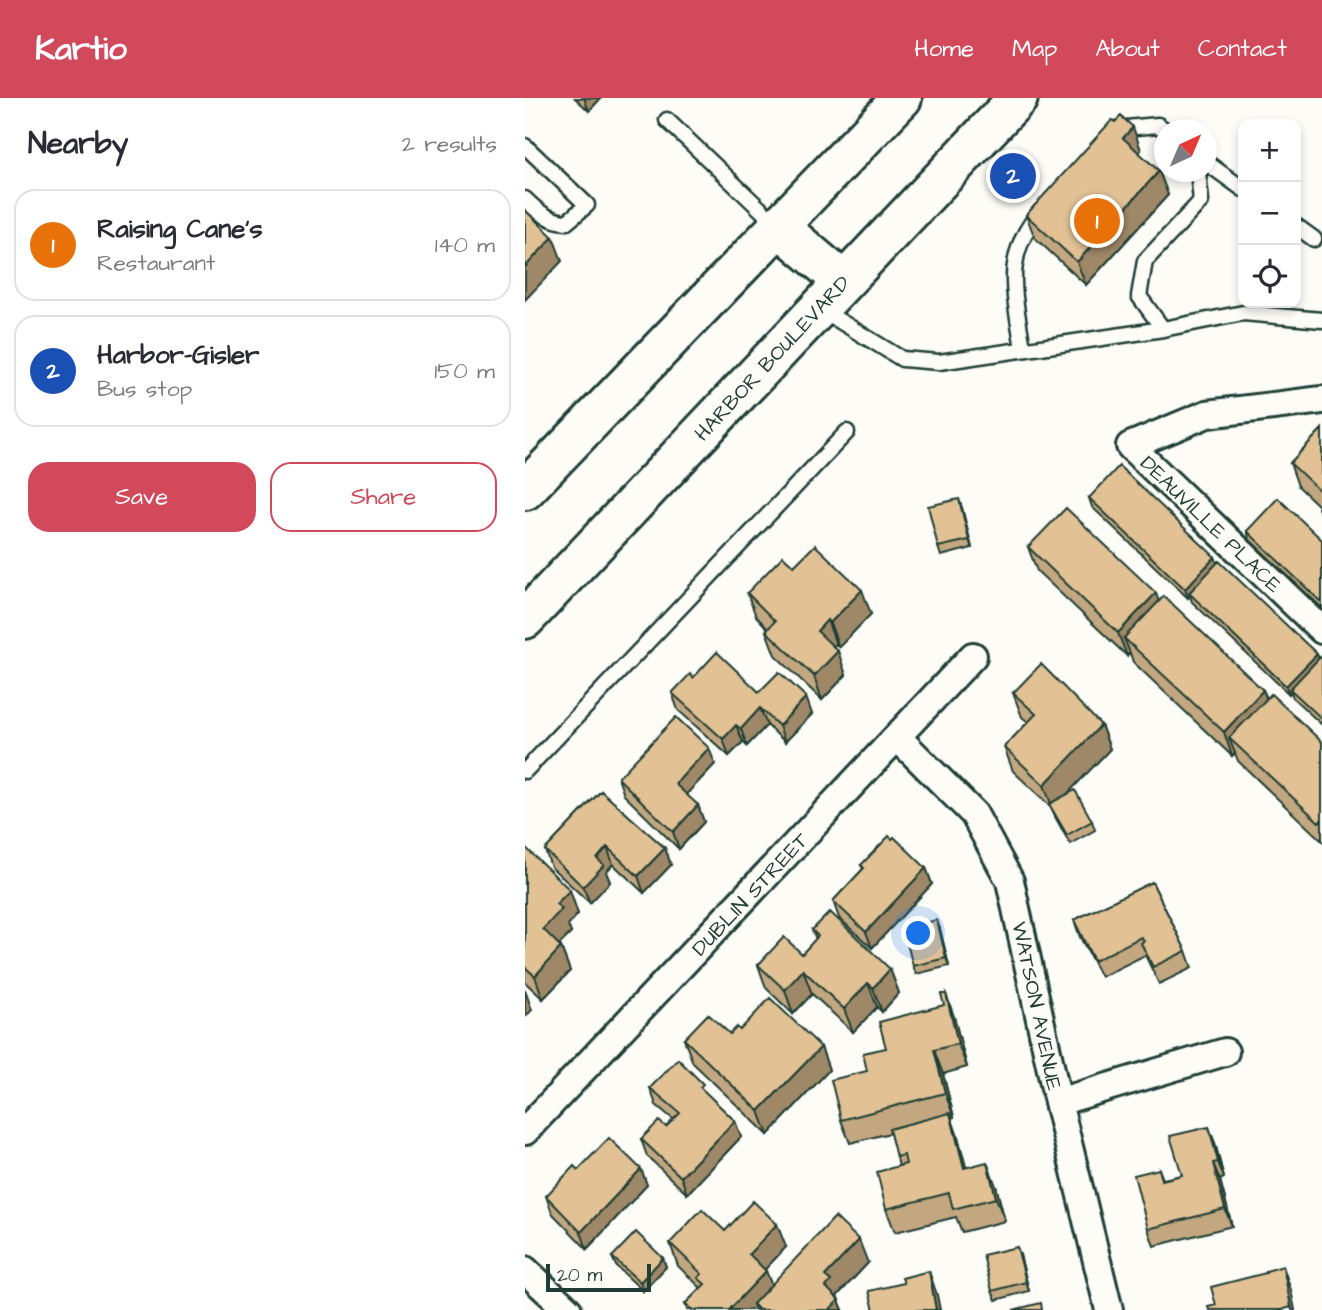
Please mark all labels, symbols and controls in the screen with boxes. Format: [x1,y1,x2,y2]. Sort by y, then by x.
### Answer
text: Kartio [35,26,127,72]
text: Home [914,32,974,66]
text: Map [1012,32,1057,66]
text: About [1095,32,1160,66]
text: Contact [1198,32,1287,66]
north arrow [1154,119,1217,182]
map controls [1238,119,1301,308]
button: + [1238,119,1301,182]
text: Nearby [28,123,128,165]
text: 2 results [402,128,497,160]
pin: 2 [990,150,1036,202]
button: − [1238,182,1301,245]
pin: 1 [1074,195,1120,247]
text: Raising Cane's [97,211,262,247]
text: 1 [52,229,54,261]
text: 140 m [435,229,495,261]
button: locate [1238,245,1301,308]
text: Restaurant [97,247,215,279]
street label: HARBOR BOULEVARD [688,269,857,447]
text: Harbor-Gisler [97,337,259,373]
text: 2 [46,355,60,387]
text: 150 m [434,355,495,387]
text: Bus stop [97,373,192,405]
street label: DEAUVILLE PLACE [1134,449,1288,600]
button: Save [28,462,256,532]
button: Share [270,462,497,532]
street label: DUBLIN STREET [685,826,816,962]
your location [901,916,935,950]
street label: WATSON AVENUE [1004,919,1069,1094]
scale bar [546,1261,651,1293]
text: 20 m [557,1262,602,1289]

